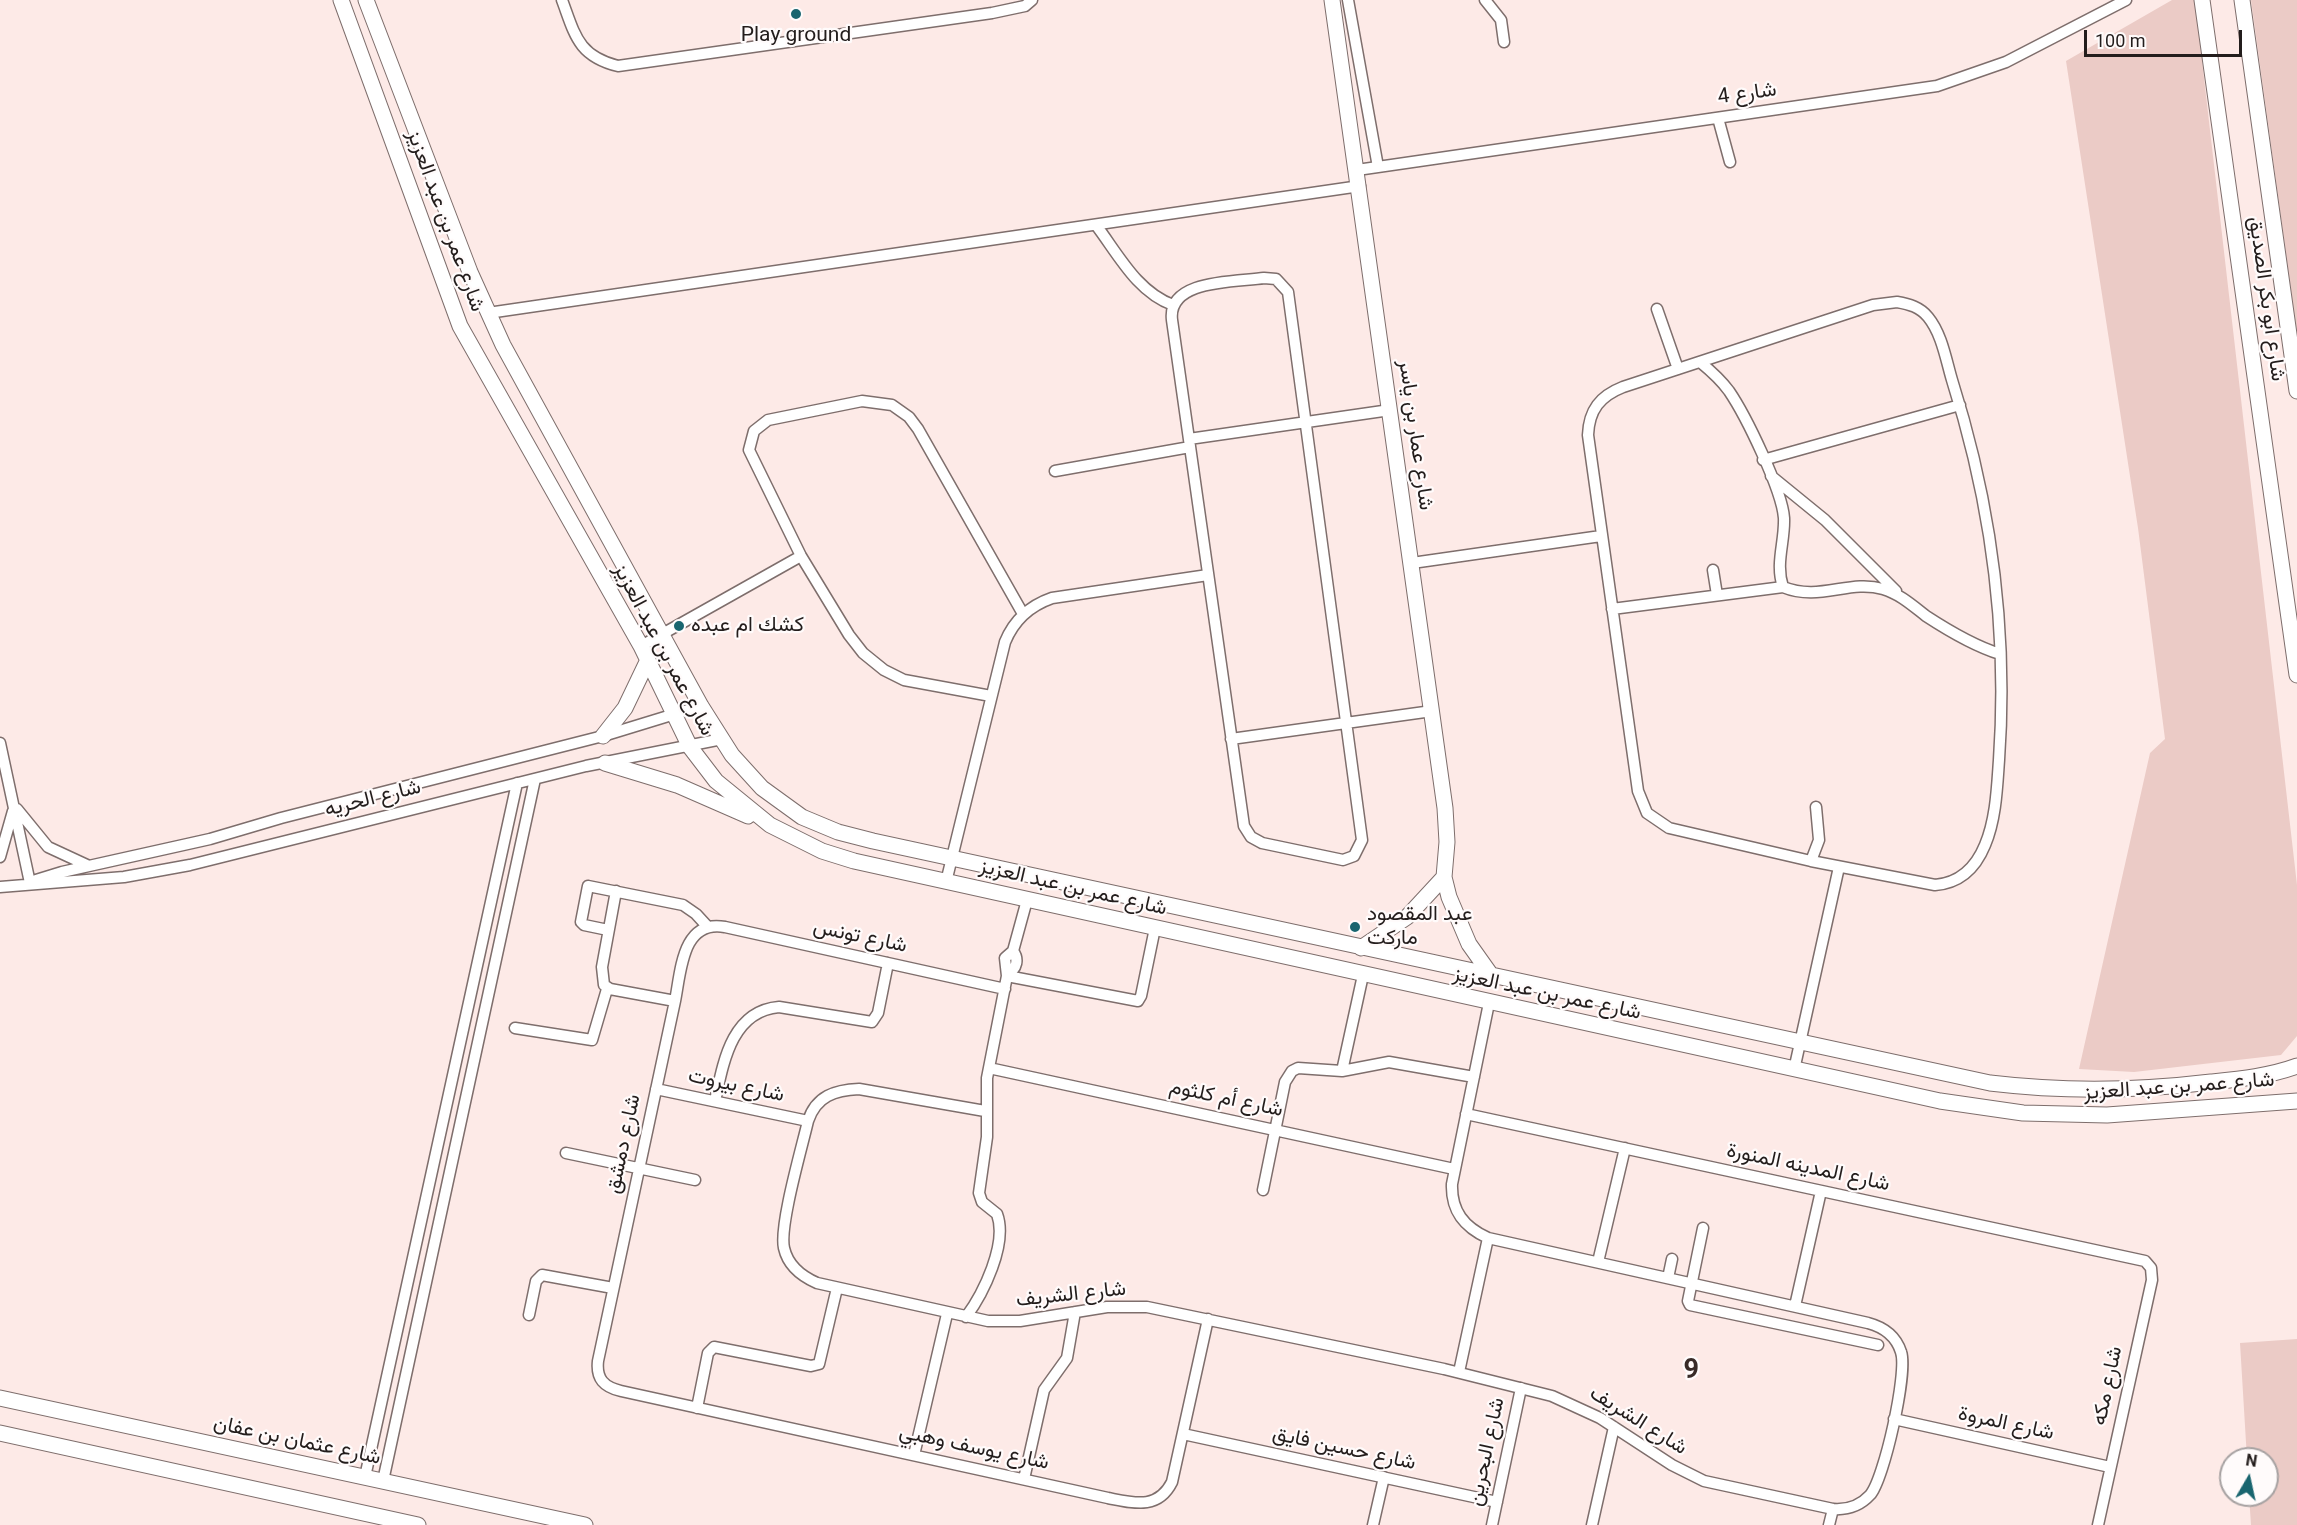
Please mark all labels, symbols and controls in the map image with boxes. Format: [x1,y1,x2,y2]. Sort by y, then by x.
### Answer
marker: Play ground [789,7,803,21]
scale bar [2087,18,2244,56]
place label: Play ground [741,23,851,49]
text: 100 m [2095,30,2146,51]
street label: شارع 4 [1716,77,1778,111]
street label: شارع عمر بن عبد العزيز [400,127,490,315]
street label: شارع ابو بكر الصديق [2242,215,2290,383]
street label: شارع عمار بن ياسر [1392,358,1438,512]
street label: شارع عمر بن عبد العزيز [607,560,719,740]
place label: كشك ام عبده [691,613,804,639]
marker: كشك ام عبده [672,619,686,633]
street label: شارع الحريه [322,775,424,823]
street label: شارع عمر بن عبد العزيز [977,854,1169,922]
place label: عبد المقصود ماركت [1367,902,1472,952]
street label: شارع تونس [811,915,909,959]
marker: عبد المقصود ماركت [1348,920,1362,934]
street label: شارع عمر بن عبد العزيز [1451,962,1643,1026]
street label: شارع بيروت [686,1064,786,1108]
street label: شارع عمر بن عبد العزيز [2083,1068,2275,1106]
street label: شارع أم كلثوم [1167,1075,1285,1123]
street label: شارع دمشق [601,1092,647,1196]
street label: شارع المدينه المنورة [1724,1138,1892,1198]
street label: شارع الشريف [1015,1277,1127,1313]
street label: شارع مكه [2087,1344,2129,1428]
district label: 9 [1684,1355,1700,1387]
street label: شارع الشريف [1585,1381,1691,1461]
street label: شارع البحرين [1463,1395,1511,1509]
street label: شارع المروة [1956,1402,2056,1446]
street label: شارع عثمان بن عفان [211,1411,383,1471]
street label: شارع يوسف وهبي [897,1420,1051,1476]
street label: شارع حسين فايق [1270,1422,1418,1476]
north arrow [2219,1447,2279,1507]
text: N [2245,1450,2259,1471]

